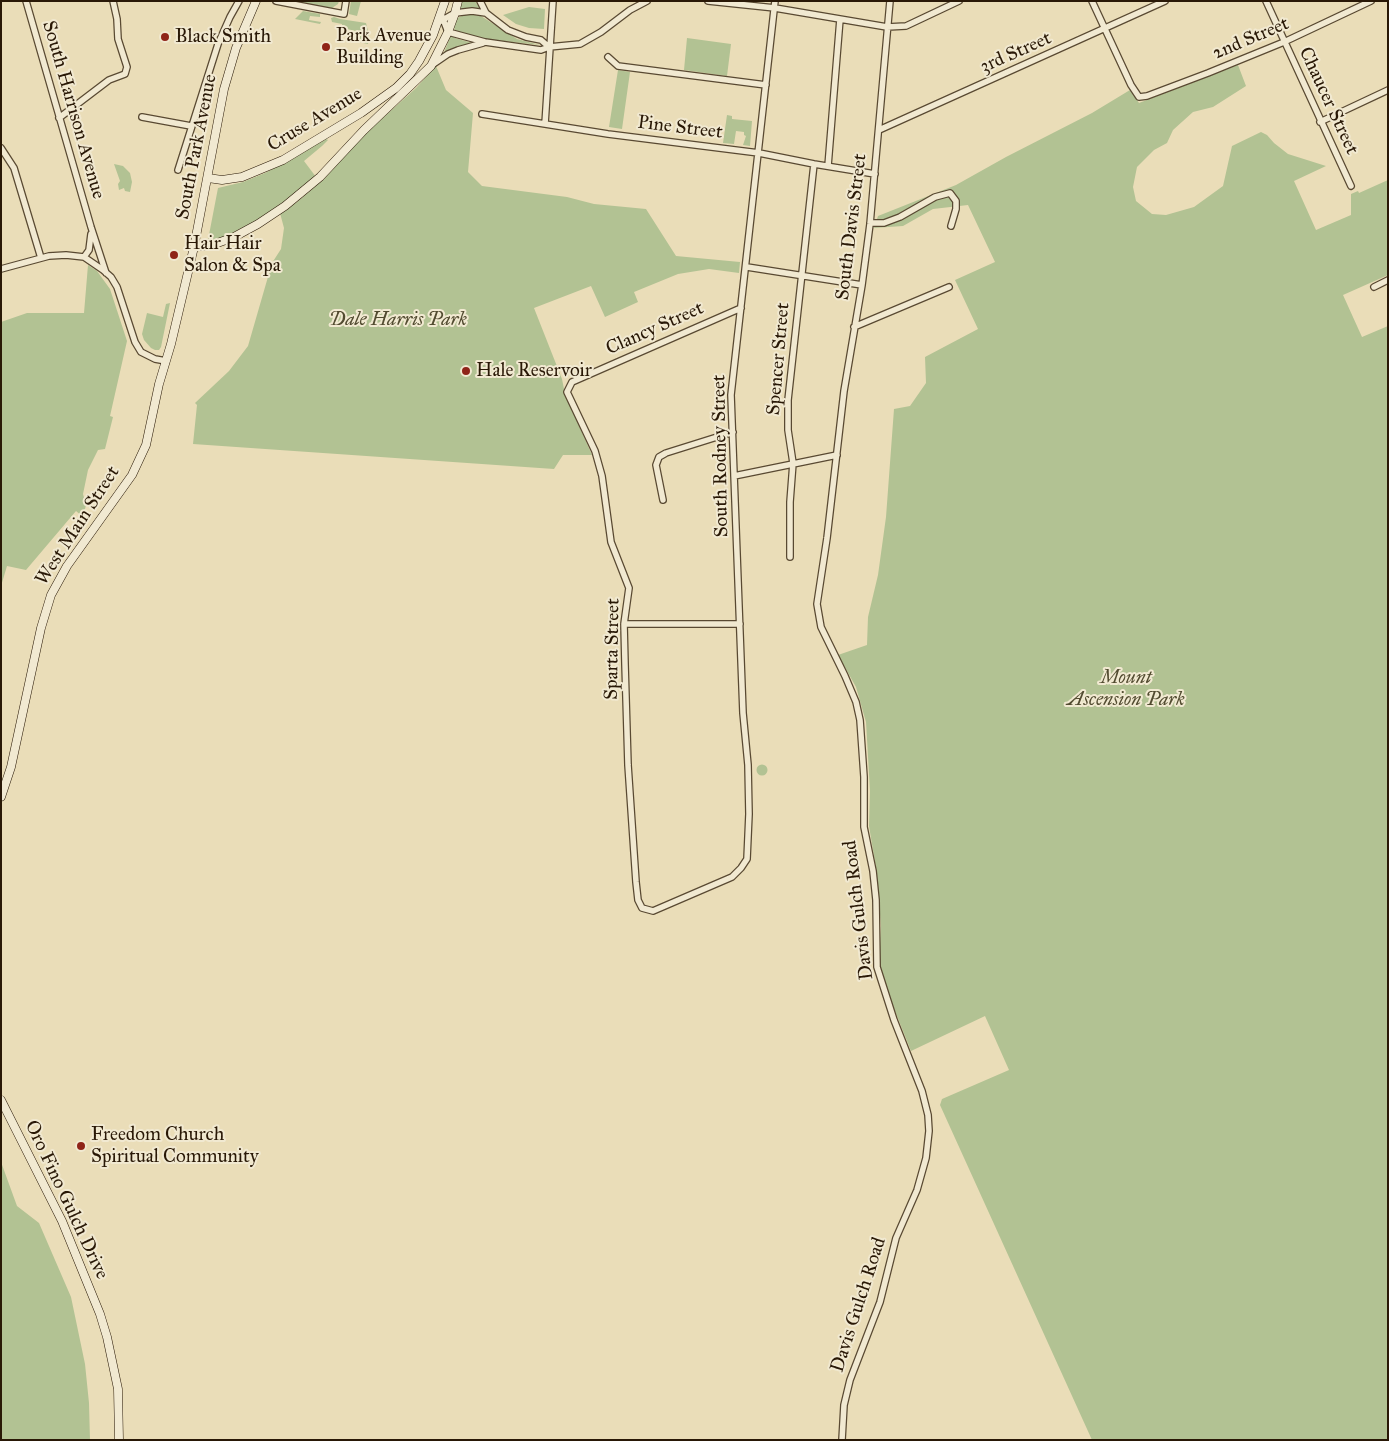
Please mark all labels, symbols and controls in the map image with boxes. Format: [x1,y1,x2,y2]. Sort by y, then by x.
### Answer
street label: 2nd Street [1210,13,1292,65]
street label: South Harrison Avenue [37,18,109,202]
place label: Park Avenue Building [336,25,431,69]
place label: Black Smith [175,26,271,48]
street label: 3rd Street [977,27,1055,79]
marker: Black Smith [159,31,171,43]
marker: Park Avenue Building [320,41,332,53]
street label: Chaucer Street [1293,44,1363,158]
street label: South Park Avenue [172,72,222,222]
street label: Cruse Avenue [264,83,366,157]
street label: Pine Street [636,111,724,145]
street label: South Davis Street [832,152,872,302]
place label: Hair Hair Salon & Spa [184,233,281,277]
marker: Hair Hair Salon & Spa [168,249,180,261]
street label: Clancy Street [603,297,707,361]
street label: Spencer Street [763,302,795,416]
park label: Dale Harris Park [329,309,467,331]
place label: Hale Reservoir [476,360,592,382]
marker: Hale Reservoir [460,365,472,377]
street label: South Rodney Street [708,374,734,538]
street label: West Main Street [31,462,125,590]
street label: Sparta Street [601,598,625,700]
park label: Mount Ascension Park [1067,667,1185,711]
street label: Davis Gulch Road [839,839,879,981]
street label: Oro Fino Gulch Drive [19,1117,113,1283]
place label: Freedom Church Spiritual Community [91,1124,259,1168]
marker: Freedom Church Spiritual Community [75,1140,87,1152]
street label: Davis Gulch Road [826,1235,892,1375]

